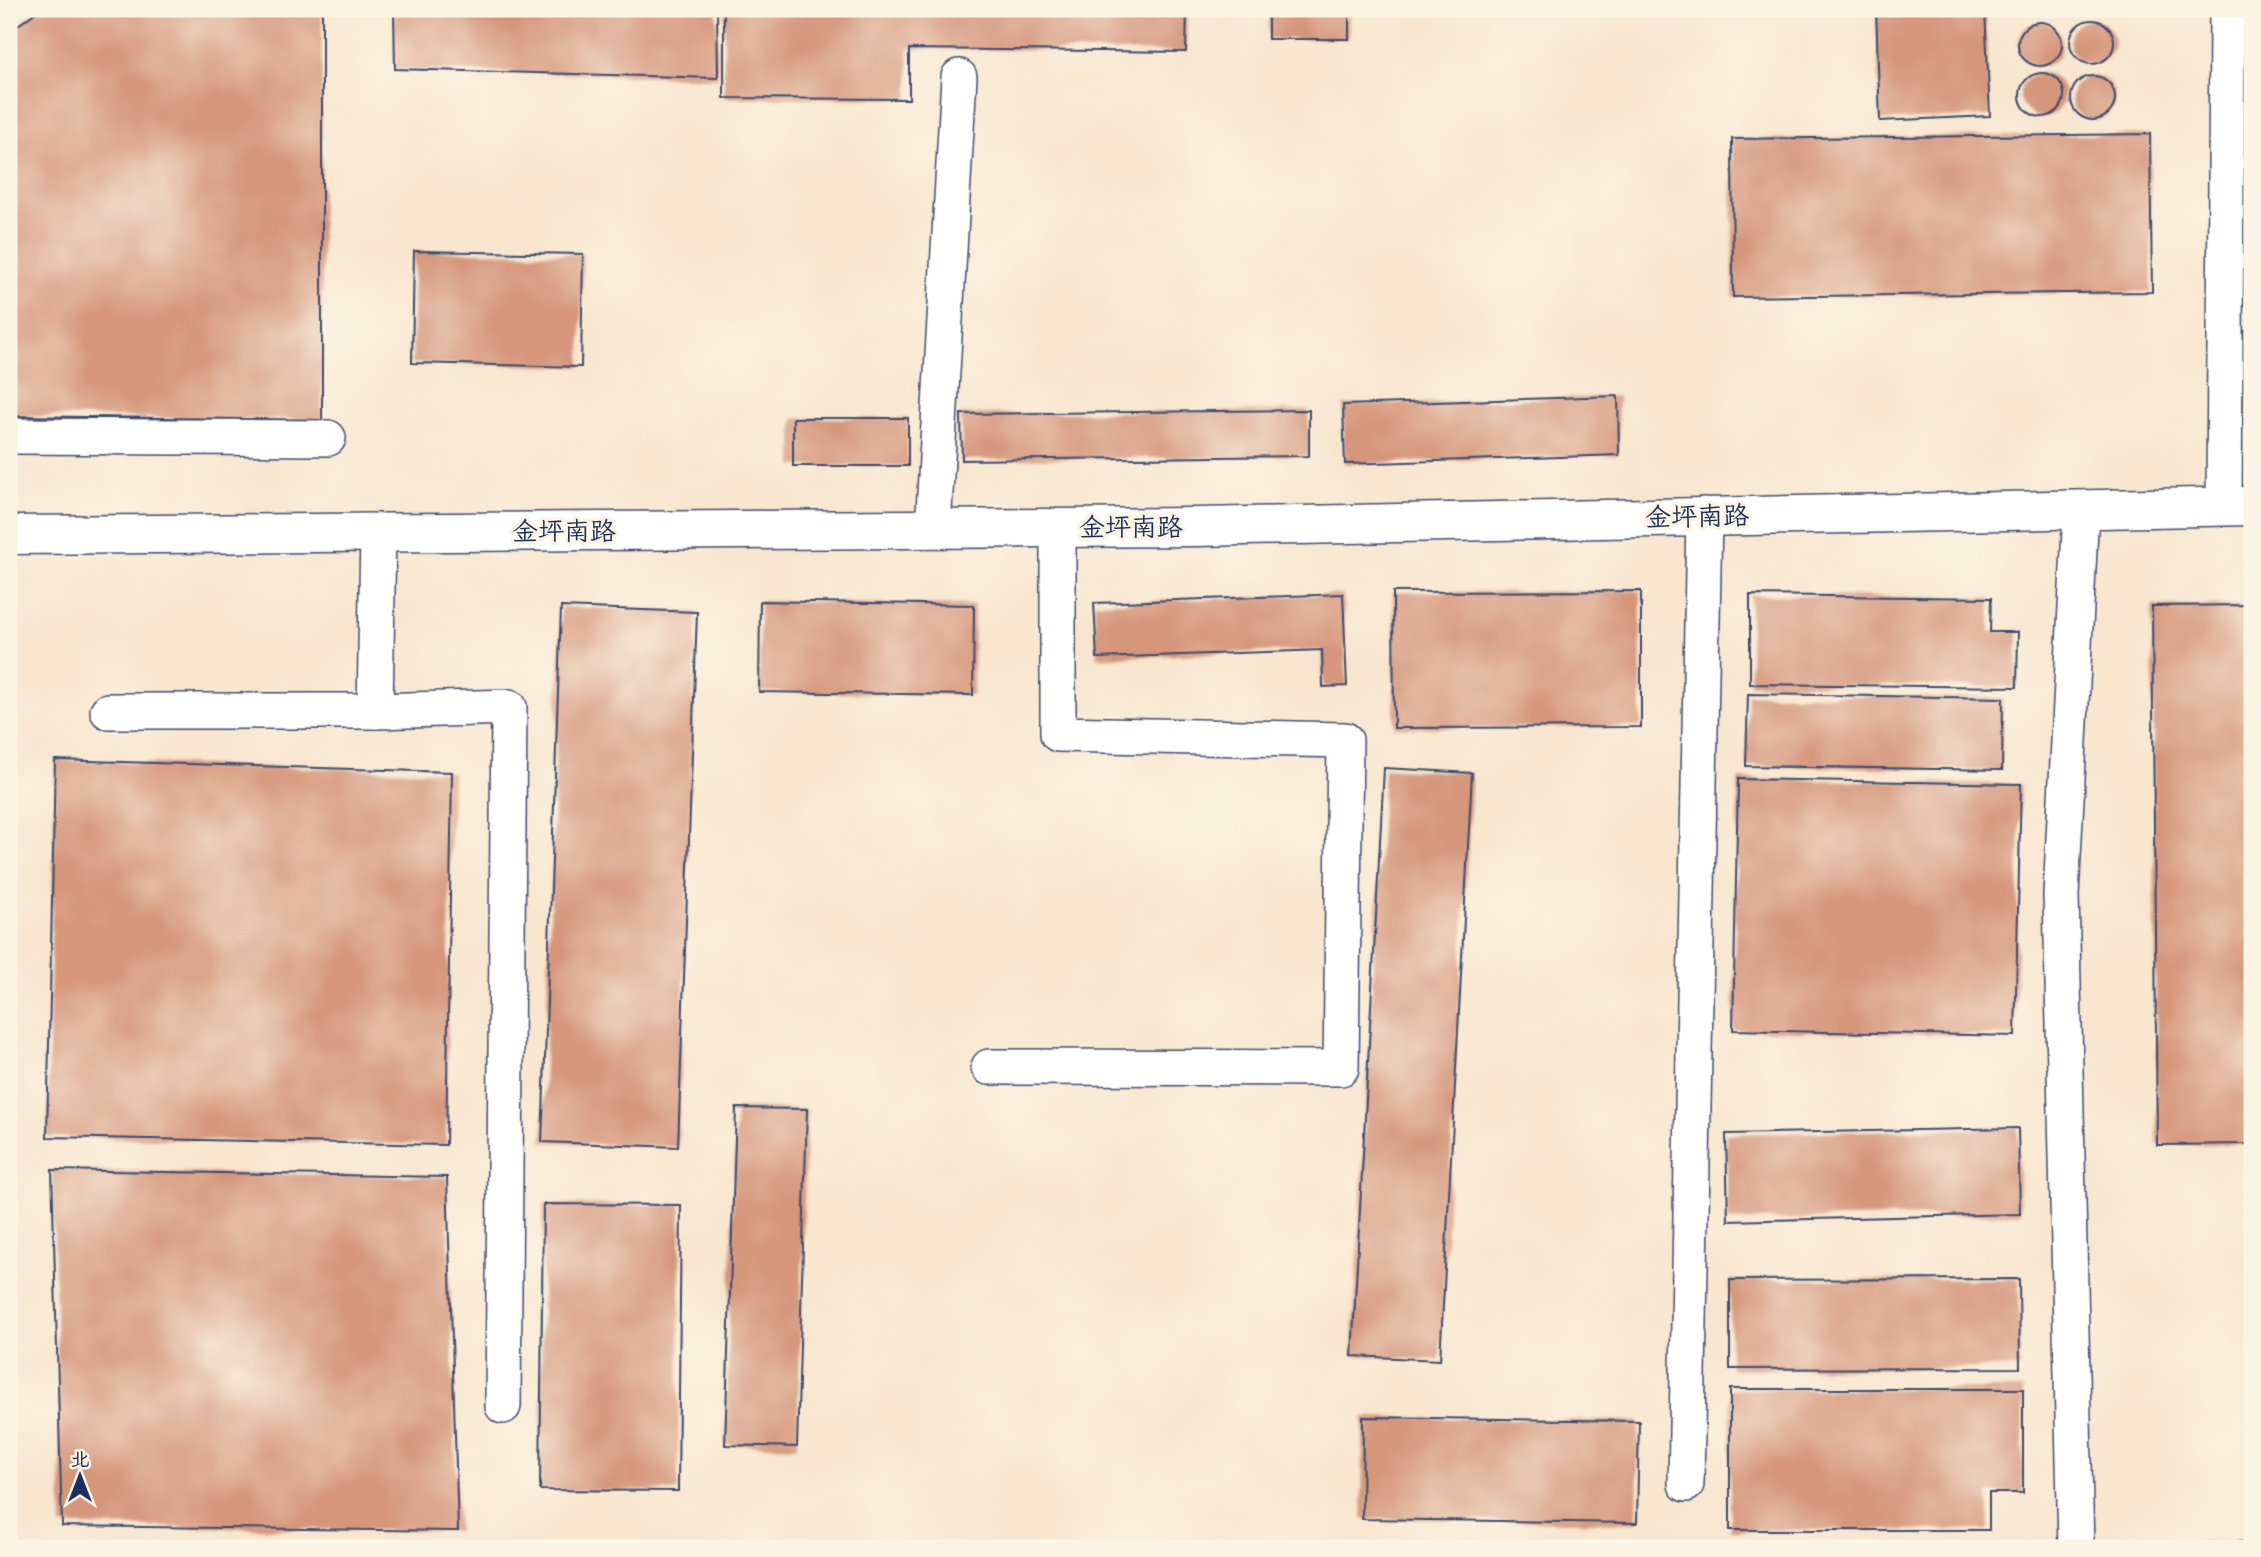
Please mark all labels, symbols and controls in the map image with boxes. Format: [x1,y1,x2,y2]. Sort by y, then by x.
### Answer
street label: 金坪南路 [1645,500,1749,536]
street label: 金坪南路 [1079,512,1183,546]
street label: 金坪南路 [512,516,616,550]
north arrow [46,1442,116,1512]
text: 北 [70,1448,90,1473]

